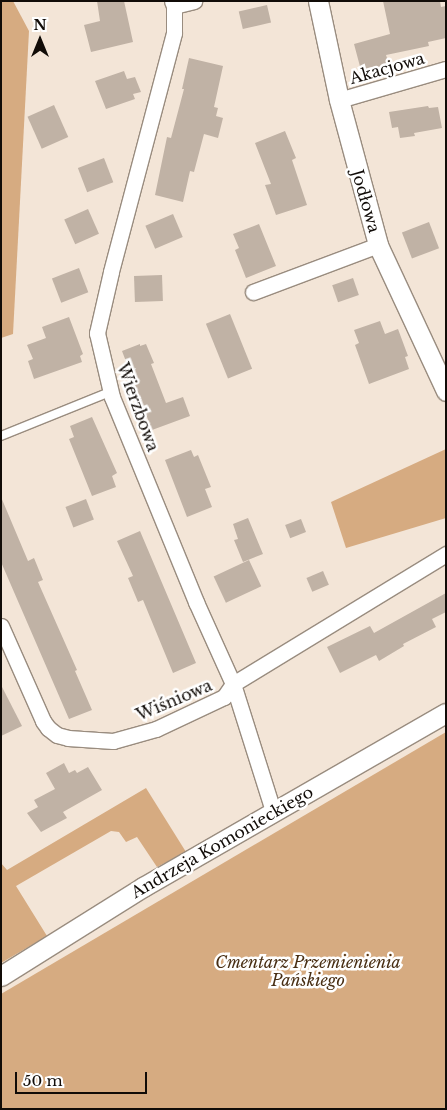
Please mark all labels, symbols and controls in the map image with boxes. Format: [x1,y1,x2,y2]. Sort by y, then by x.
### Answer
north arrow [15,15,65,65]
text: N [33,16,47,34]
street label: Akacjowa [347,48,427,88]
street label: Jodłowa [348,167,384,235]
street label: Wierzbowa [113,360,163,454]
street label: Wiśniowa [133,675,215,725]
street label: Andrzeja Komonieckiego [128,782,316,902]
park label: Cmentarz Przemienienia Pańskiego [215,952,401,990]
scale bar [18,1062,150,1094]
text: 50 m [23,1071,63,1090]

